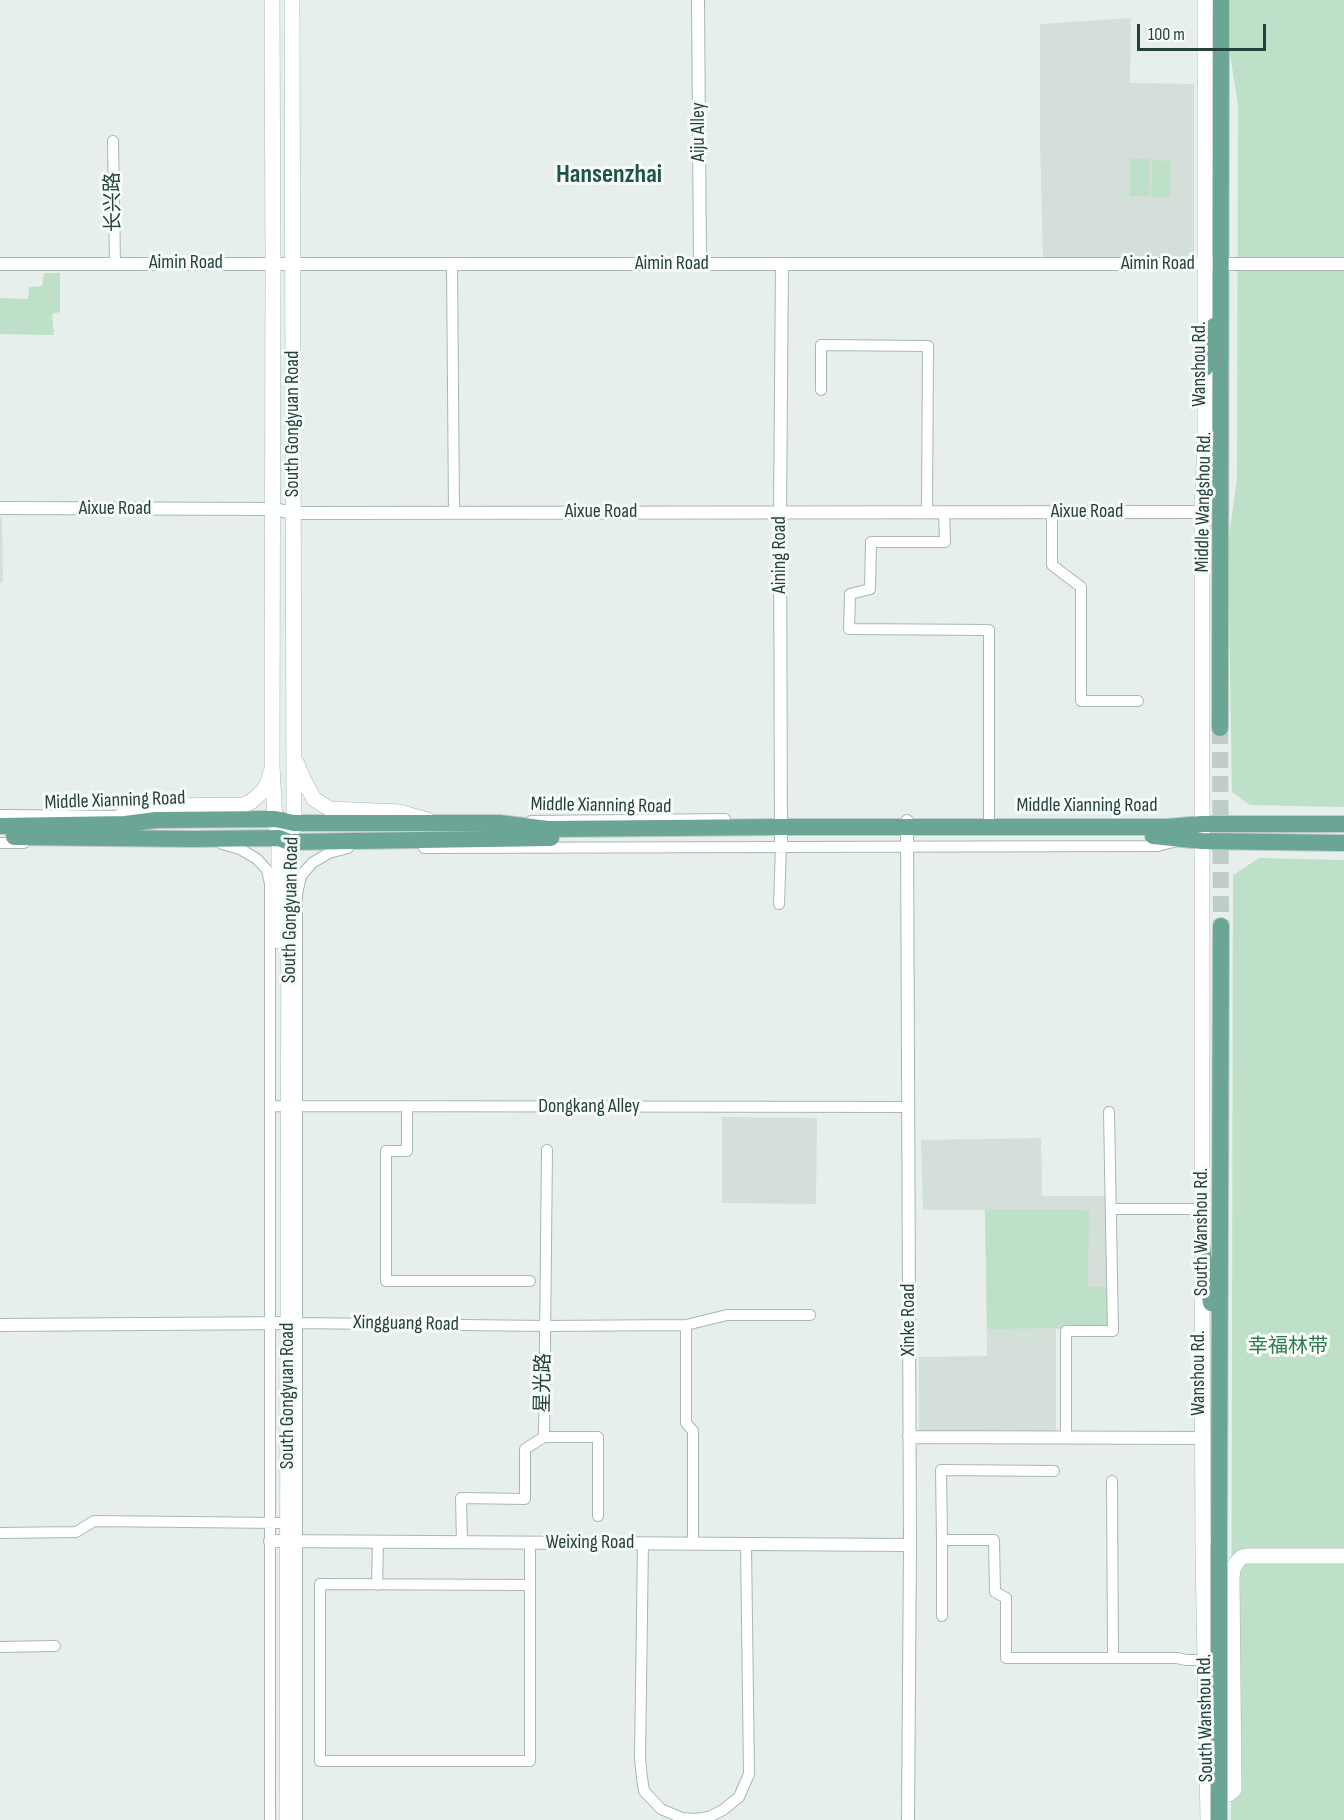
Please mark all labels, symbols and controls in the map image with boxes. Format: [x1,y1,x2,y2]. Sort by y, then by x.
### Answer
scale bar [1140,12,1269,50]
text: 100 m [1148,24,1185,45]
street label: Aiju Alley [687,102,711,162]
district label: Hansenzhai [556,159,662,191]
street label: 长兴路 [101,172,127,232]
street label: Aimin Road [149,251,223,275]
street label: Aimin Road [635,252,709,276]
street label: Aimin Road [1121,252,1195,276]
street label: Wanshou Rd. [1188,321,1212,407]
street label: South Gongyuan Road [281,351,305,497]
street label: Middle Wangshou Rd. [1191,431,1217,573]
street label: Aixue Road [79,497,151,521]
street label: Aixue Road [565,500,637,524]
street label: Aixue Road [1051,500,1123,524]
street label: Aining Road [768,516,792,594]
street label: Middle Xianning Road [44,787,186,815]
street label: Middle Xianning Road [530,793,672,819]
street label: Middle Xianning Road [1017,794,1157,818]
street label: South Gongyuan Road [278,837,304,983]
street label: Dongkang Alley [538,1095,640,1119]
street label: South Wanshou Rd. [1190,1168,1214,1296]
street label: Xinke Road [897,1284,921,1356]
street label: Xingguang Road [353,1311,459,1337]
street label: South Gongyuan Road [276,1323,300,1469]
street label: Wanshou Rd. [1187,1330,1211,1416]
park label: 幸福林带 [1248,1335,1328,1359]
street label: 星光路 [531,1353,557,1413]
street label: Weixing Road [546,1531,634,1555]
street label: South Wanshou Rd. [1193,1654,1219,1782]

